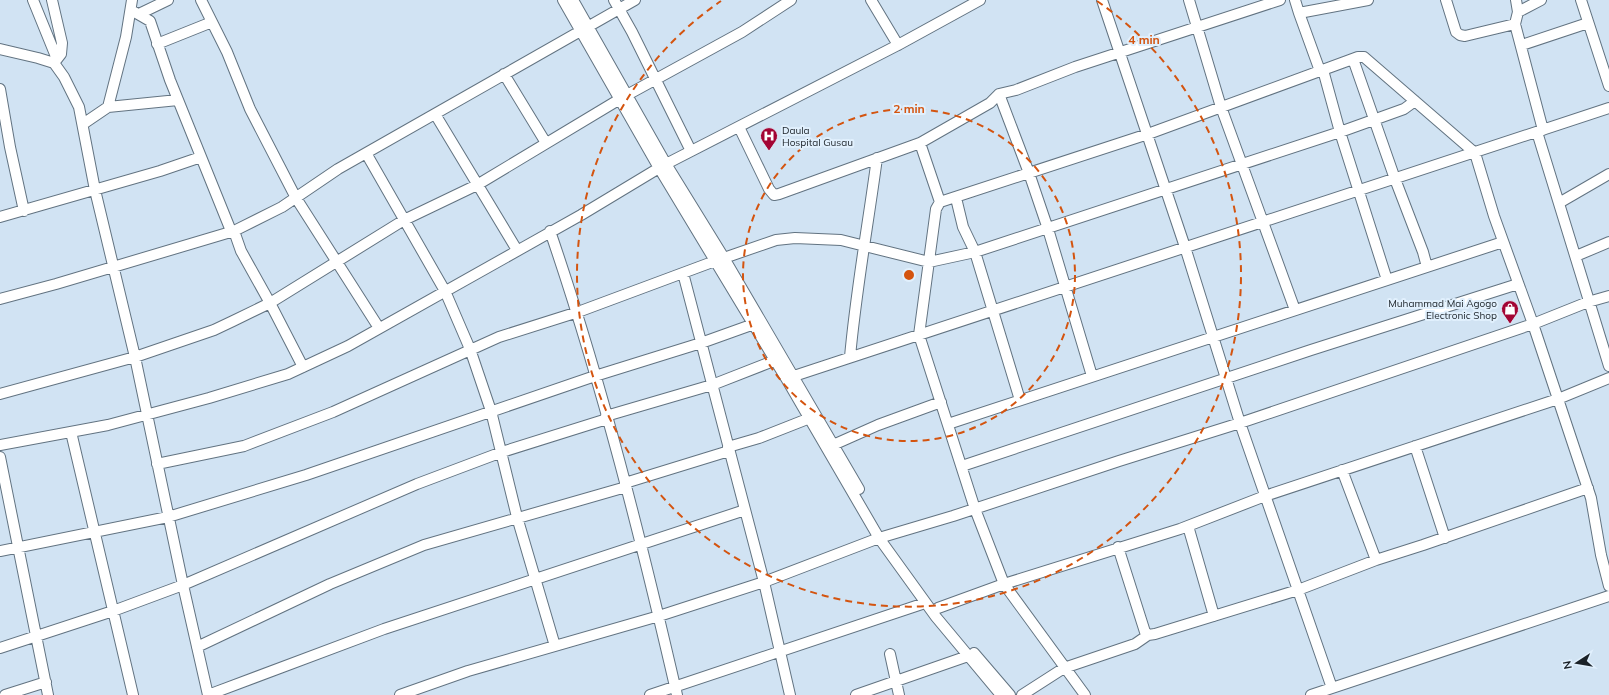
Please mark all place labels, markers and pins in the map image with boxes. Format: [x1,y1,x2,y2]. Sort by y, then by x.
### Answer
place label: Daula Hospital Gusau [782,124,853,149]
hospital icon: Daula Hospital Gusau [759,126,779,151]
centre of rings [902,268,916,282]
place label: Muhammad Mai Agogo Electronic Shop [1388,297,1497,322]
shop icon: Muhammad Mai Agogo Electronic Shop [1500,299,1520,324]

